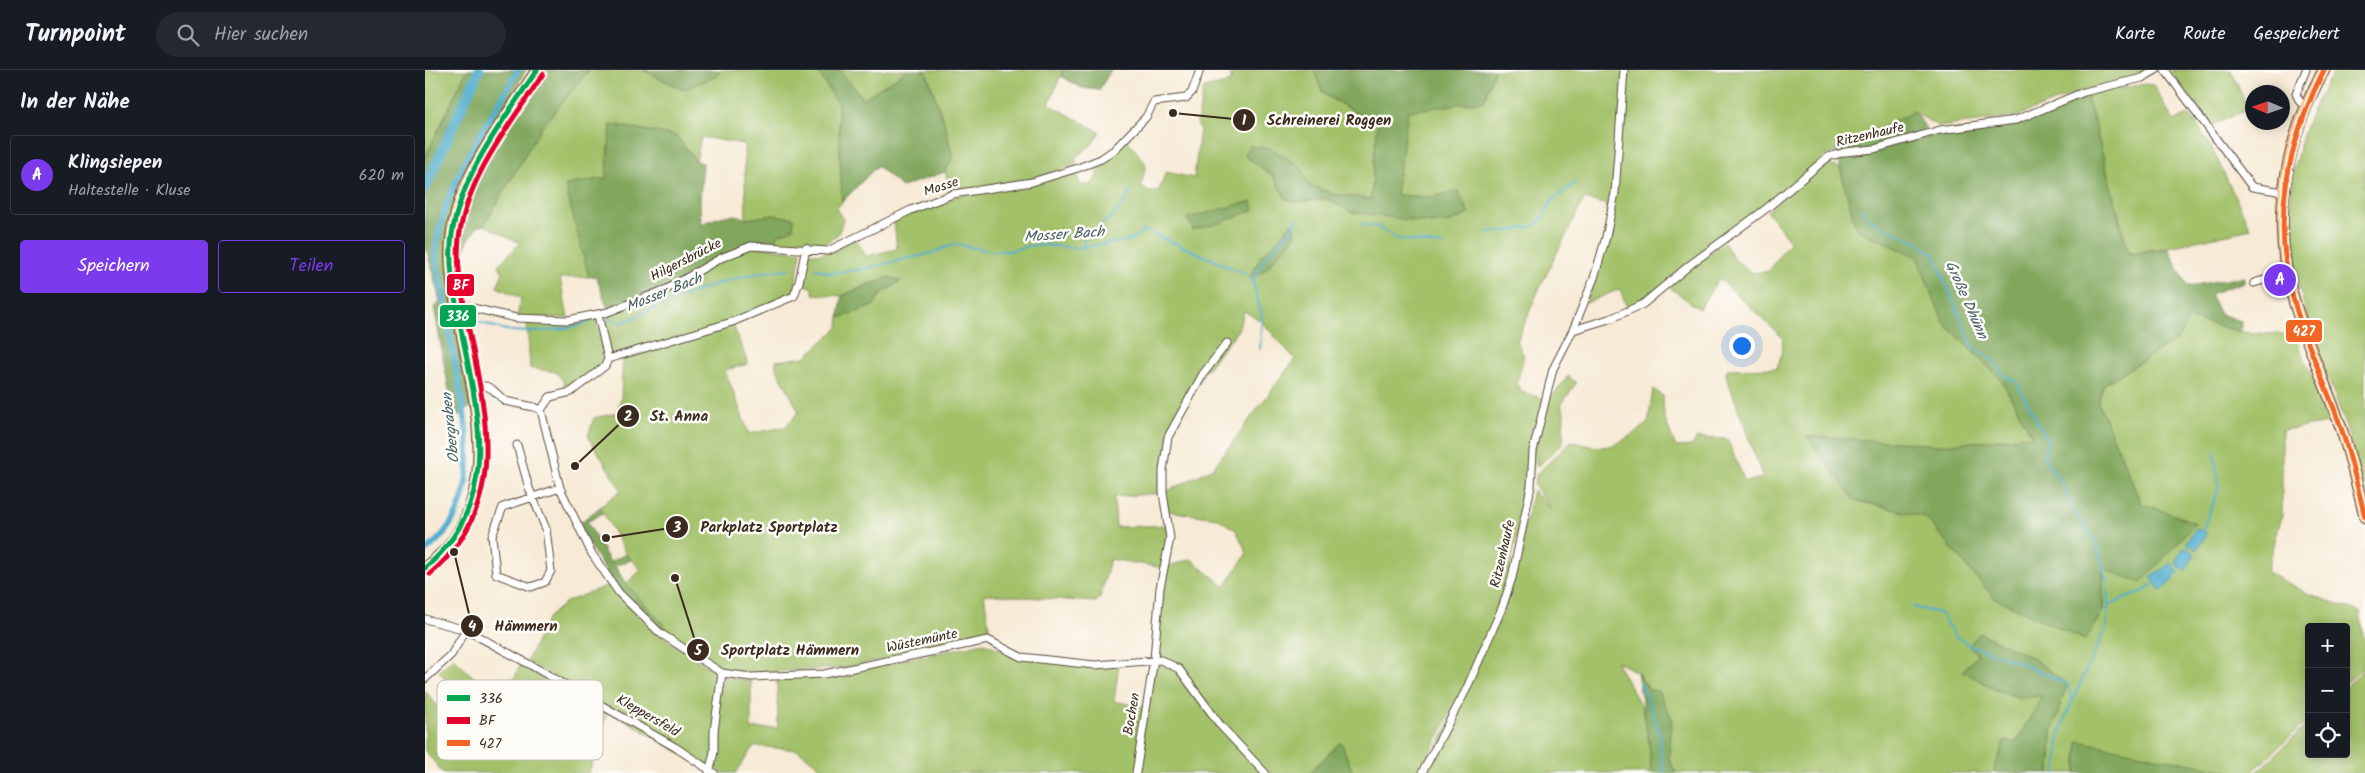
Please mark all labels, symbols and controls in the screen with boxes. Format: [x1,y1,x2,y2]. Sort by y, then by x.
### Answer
search box [156,12,506,57]
text: Turnpoint [25,15,126,54]
text: Hier suchen [214,20,308,50]
text: Karte [2115,20,2155,49]
text: Route [2183,20,2226,49]
text: Gespeichert [2254,20,2340,49]
icon: search [174,21,202,49]
north arrow [2245,85,2290,130]
text: In der Nähe [20,86,130,119]
callout: Schreinerei Roggen [1232,105,1401,135]
text: 1 [1242,109,1247,133]
text: Schreinerei Roggen [1267,109,1391,133]
street label: Ritzenhaufe [1834,116,1907,154]
text: Klingsiepen [68,148,162,178]
text: A [32,163,42,188]
text: 620 m [359,163,404,188]
street label: Mosse [921,171,962,203]
text: Haltestelle · Kluse [68,178,191,203]
water label: Mosser Bach [1023,220,1107,250]
street label: Hilgersbrücke [646,232,726,287]
button: Speichern [20,240,208,293]
button: Teilen [218,240,405,293]
water label: Große Dhünn [1938,257,1994,344]
pin: A [2264,261,2296,299]
water label: Mosser Bach [622,266,708,319]
line badge: BF [446,273,475,297]
text: BF [453,275,471,297]
line badge: 336 [439,304,477,328]
text: 336 [446,306,470,328]
line badge: 427 [2285,319,2323,343]
text: 427 [2293,321,2316,343]
your location [1729,333,1755,359]
water label: Obergraben [435,391,467,464]
callout: St. Anna [615,401,718,431]
text: 2 [624,405,633,429]
text: St. Anna [650,405,708,429]
callout: Parkplatz Sportplatz [665,512,847,542]
text: 3 [672,516,681,540]
text: Parkplatz Sportplatz [700,516,838,540]
street label: Ritzenhaufe [1484,517,1522,590]
callout: Hämmern [459,611,567,641]
text: 4 [468,615,476,639]
text: Hämmern [494,615,558,639]
street label: Wüstemünte [884,623,960,659]
map controls [2305,623,2350,758]
button: + [2305,623,2350,668]
callout: Sportplatz Hämmern [686,635,869,665]
text: 5 [693,639,703,663]
text: Sportplatz Hämmern [721,639,859,663]
button: − [2305,668,2350,713]
legend [437,680,603,760]
text: 336 [479,688,503,710]
street label: Kleppersfeld [612,689,685,744]
street label: Bochen [1117,691,1147,737]
text: BF [479,710,497,732]
button: locate [2305,713,2350,758]
text: 427 [479,733,502,755]

